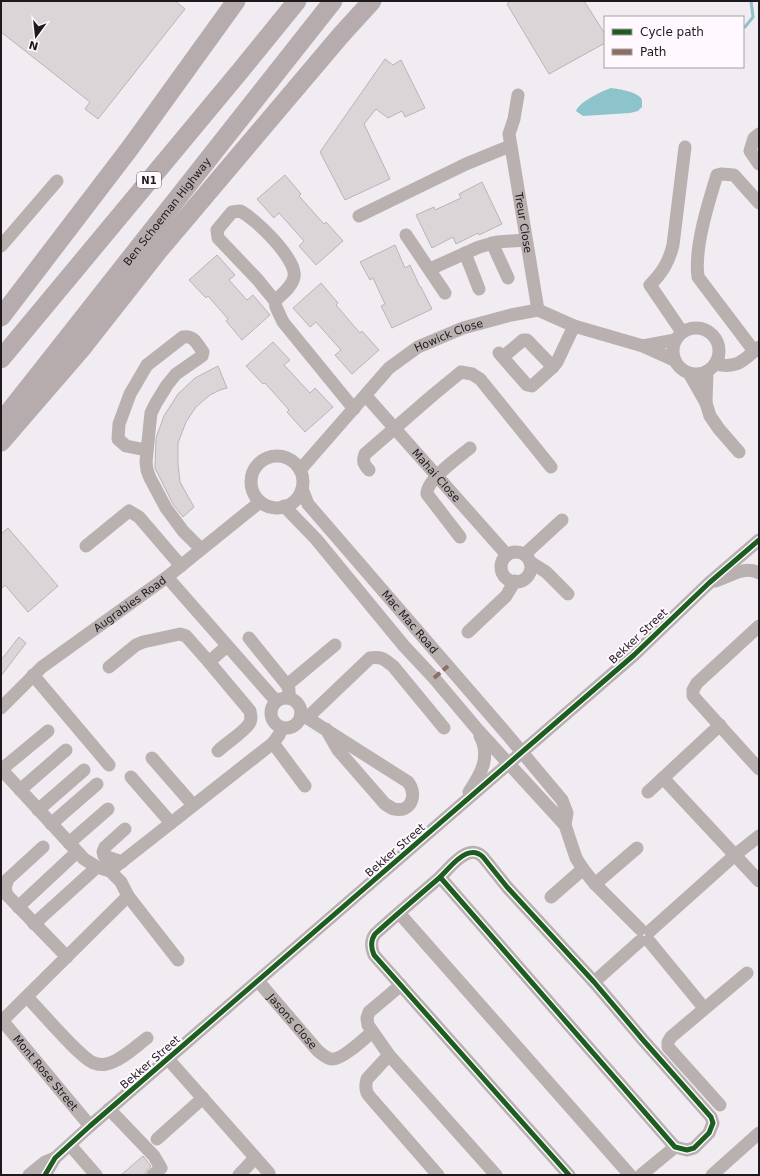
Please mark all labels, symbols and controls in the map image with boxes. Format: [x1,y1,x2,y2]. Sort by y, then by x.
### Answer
north arrow [16,16,56,56]
legend [604,16,744,68]
text: Cycle path [640,25,704,39]
text: N [27,38,40,53]
text: Path [640,45,666,59]
street label: Ben Schoeman Highway [121,155,214,268]
road number: N1 [137,172,161,188]
street label: Treur Close [512,191,535,254]
street label: Howick Close [412,317,485,355]
street label: Mahai Close [409,446,463,505]
street label: Augrabies Road [91,574,169,635]
street label: Mac Mac Road [379,588,440,656]
street label: Bekker Street [607,606,671,667]
street label: Bekker Street [363,820,428,880]
street label: Jasons Close [264,991,320,1052]
street label: Bekker Street [118,1032,183,1092]
street label: Mont Rose Street [10,1033,81,1114]

